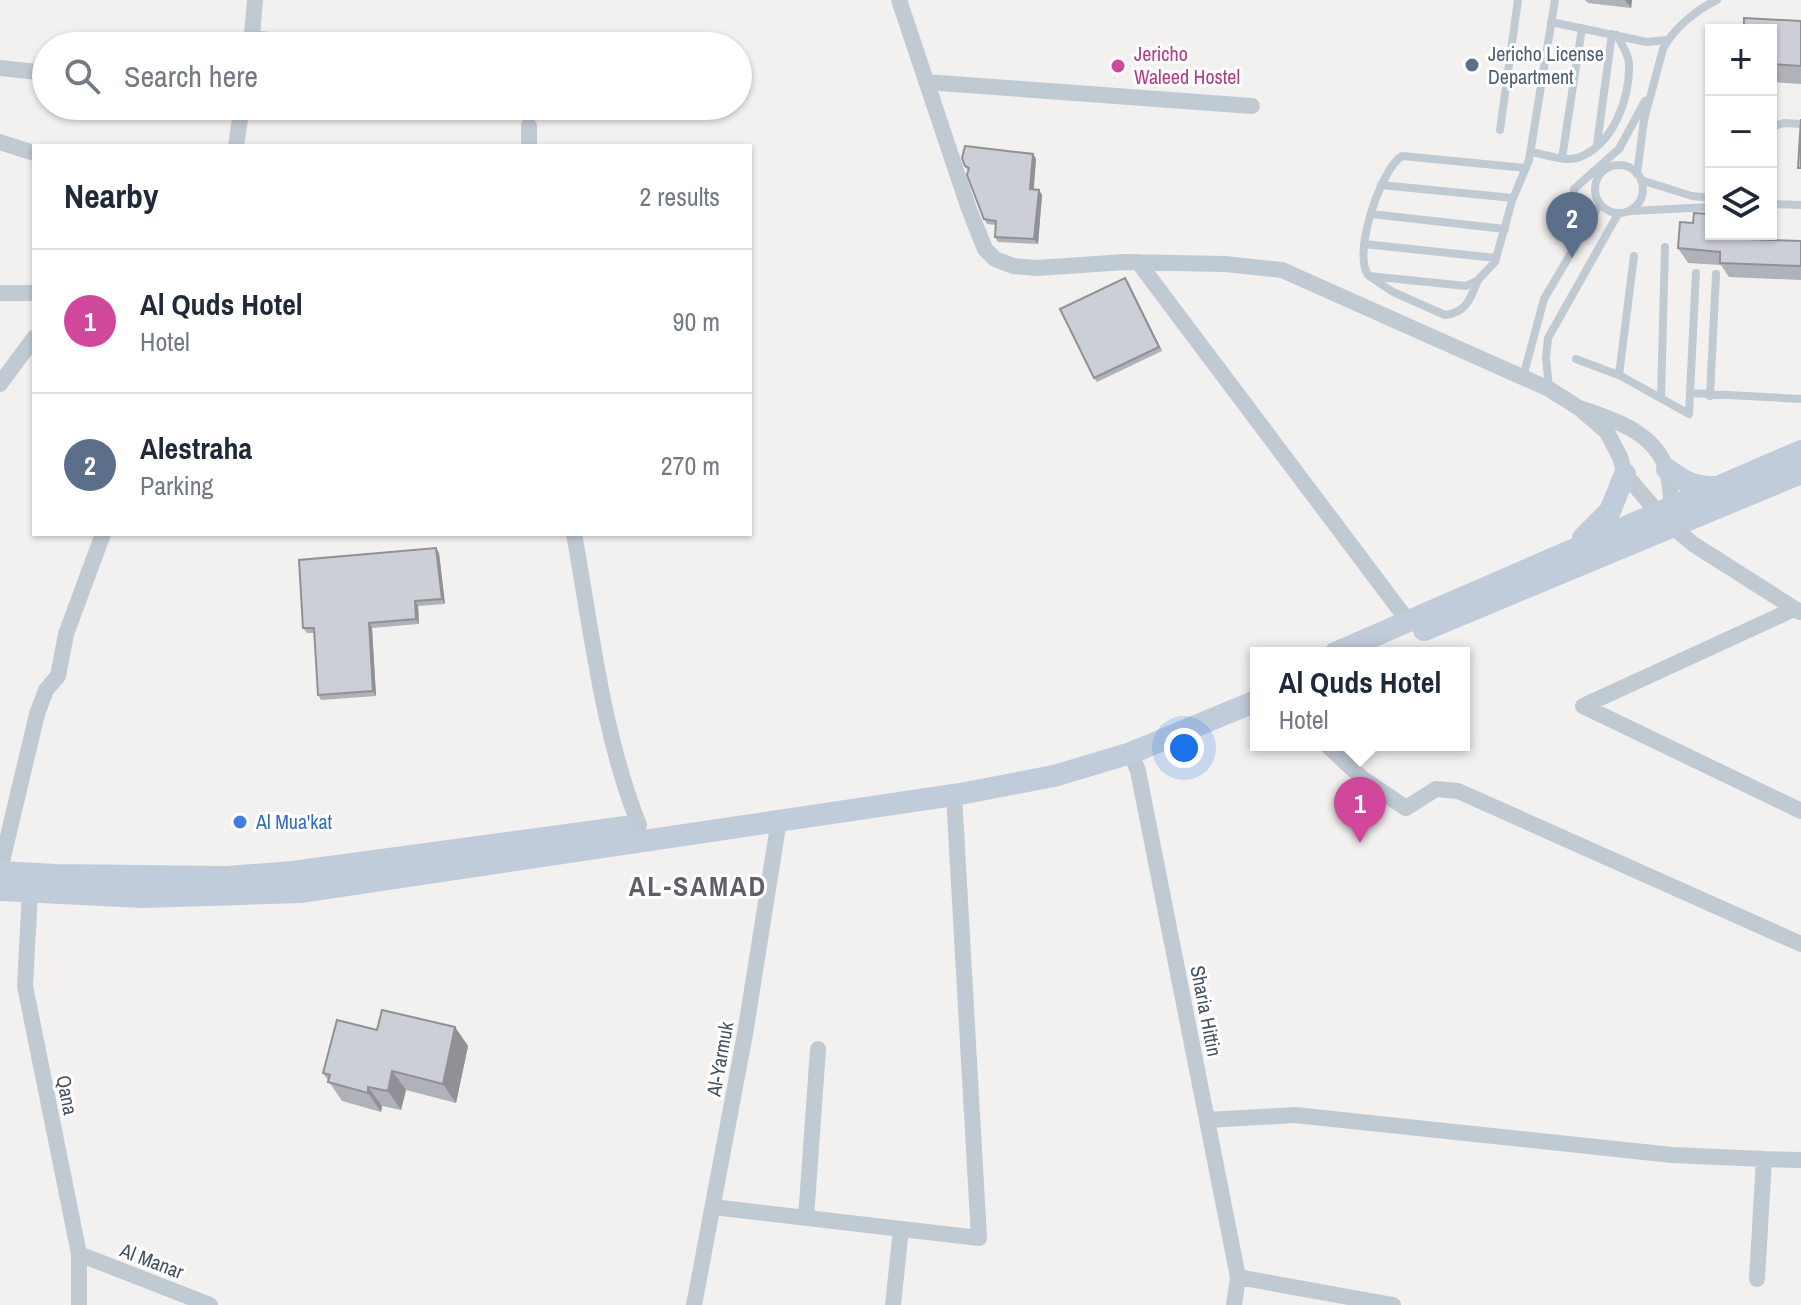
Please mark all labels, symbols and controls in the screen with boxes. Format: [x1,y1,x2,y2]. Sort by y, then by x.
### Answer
map controls [1705,24,1777,240]
button: + [1705,24,1777,96]
search box [32,32,752,120]
place label: Jericho Waleed Hostel [1134,40,1240,90]
place label: Jericho License Department [1488,40,1604,90]
icon: search [60,54,104,98]
text: Search here [124,56,258,96]
marker: Jericho License Department [1463,56,1481,74]
marker: Jericho Waleed Hostel [1109,57,1127,75]
button: − [1705,96,1777,168]
button: layers [1705,168,1777,240]
text: Nearby [64,173,159,219]
text: 2 results [639,179,720,214]
pin: 2 [1546,192,1598,258]
text: Al Quds Hotel [140,284,303,324]
text: 1 [84,304,96,339]
text: 90 m [673,304,720,339]
text: Hotel [140,324,190,359]
text: Alestraha [140,428,252,468]
text: 2 [84,448,96,483]
text: 270 m [661,448,720,483]
text: Parking [140,468,213,503]
popup [1250,647,1470,751]
text: Al Quds Hotel [1279,662,1441,702]
text: Hotel [1279,702,1328,737]
your location [1164,728,1204,768]
pin: 1 [1334,777,1386,843]
place label: Al Mua'kat [255,808,332,835]
marker: Al Mua'kat [231,813,249,831]
district label: AL-SAMAD [629,867,767,905]
street label: Sharia Hittin [1184,963,1229,1059]
street label: Al-Yarmuk [699,1019,739,1099]
street label: Qana [50,1073,85,1117]
street label: Al Manar [116,1236,188,1285]

